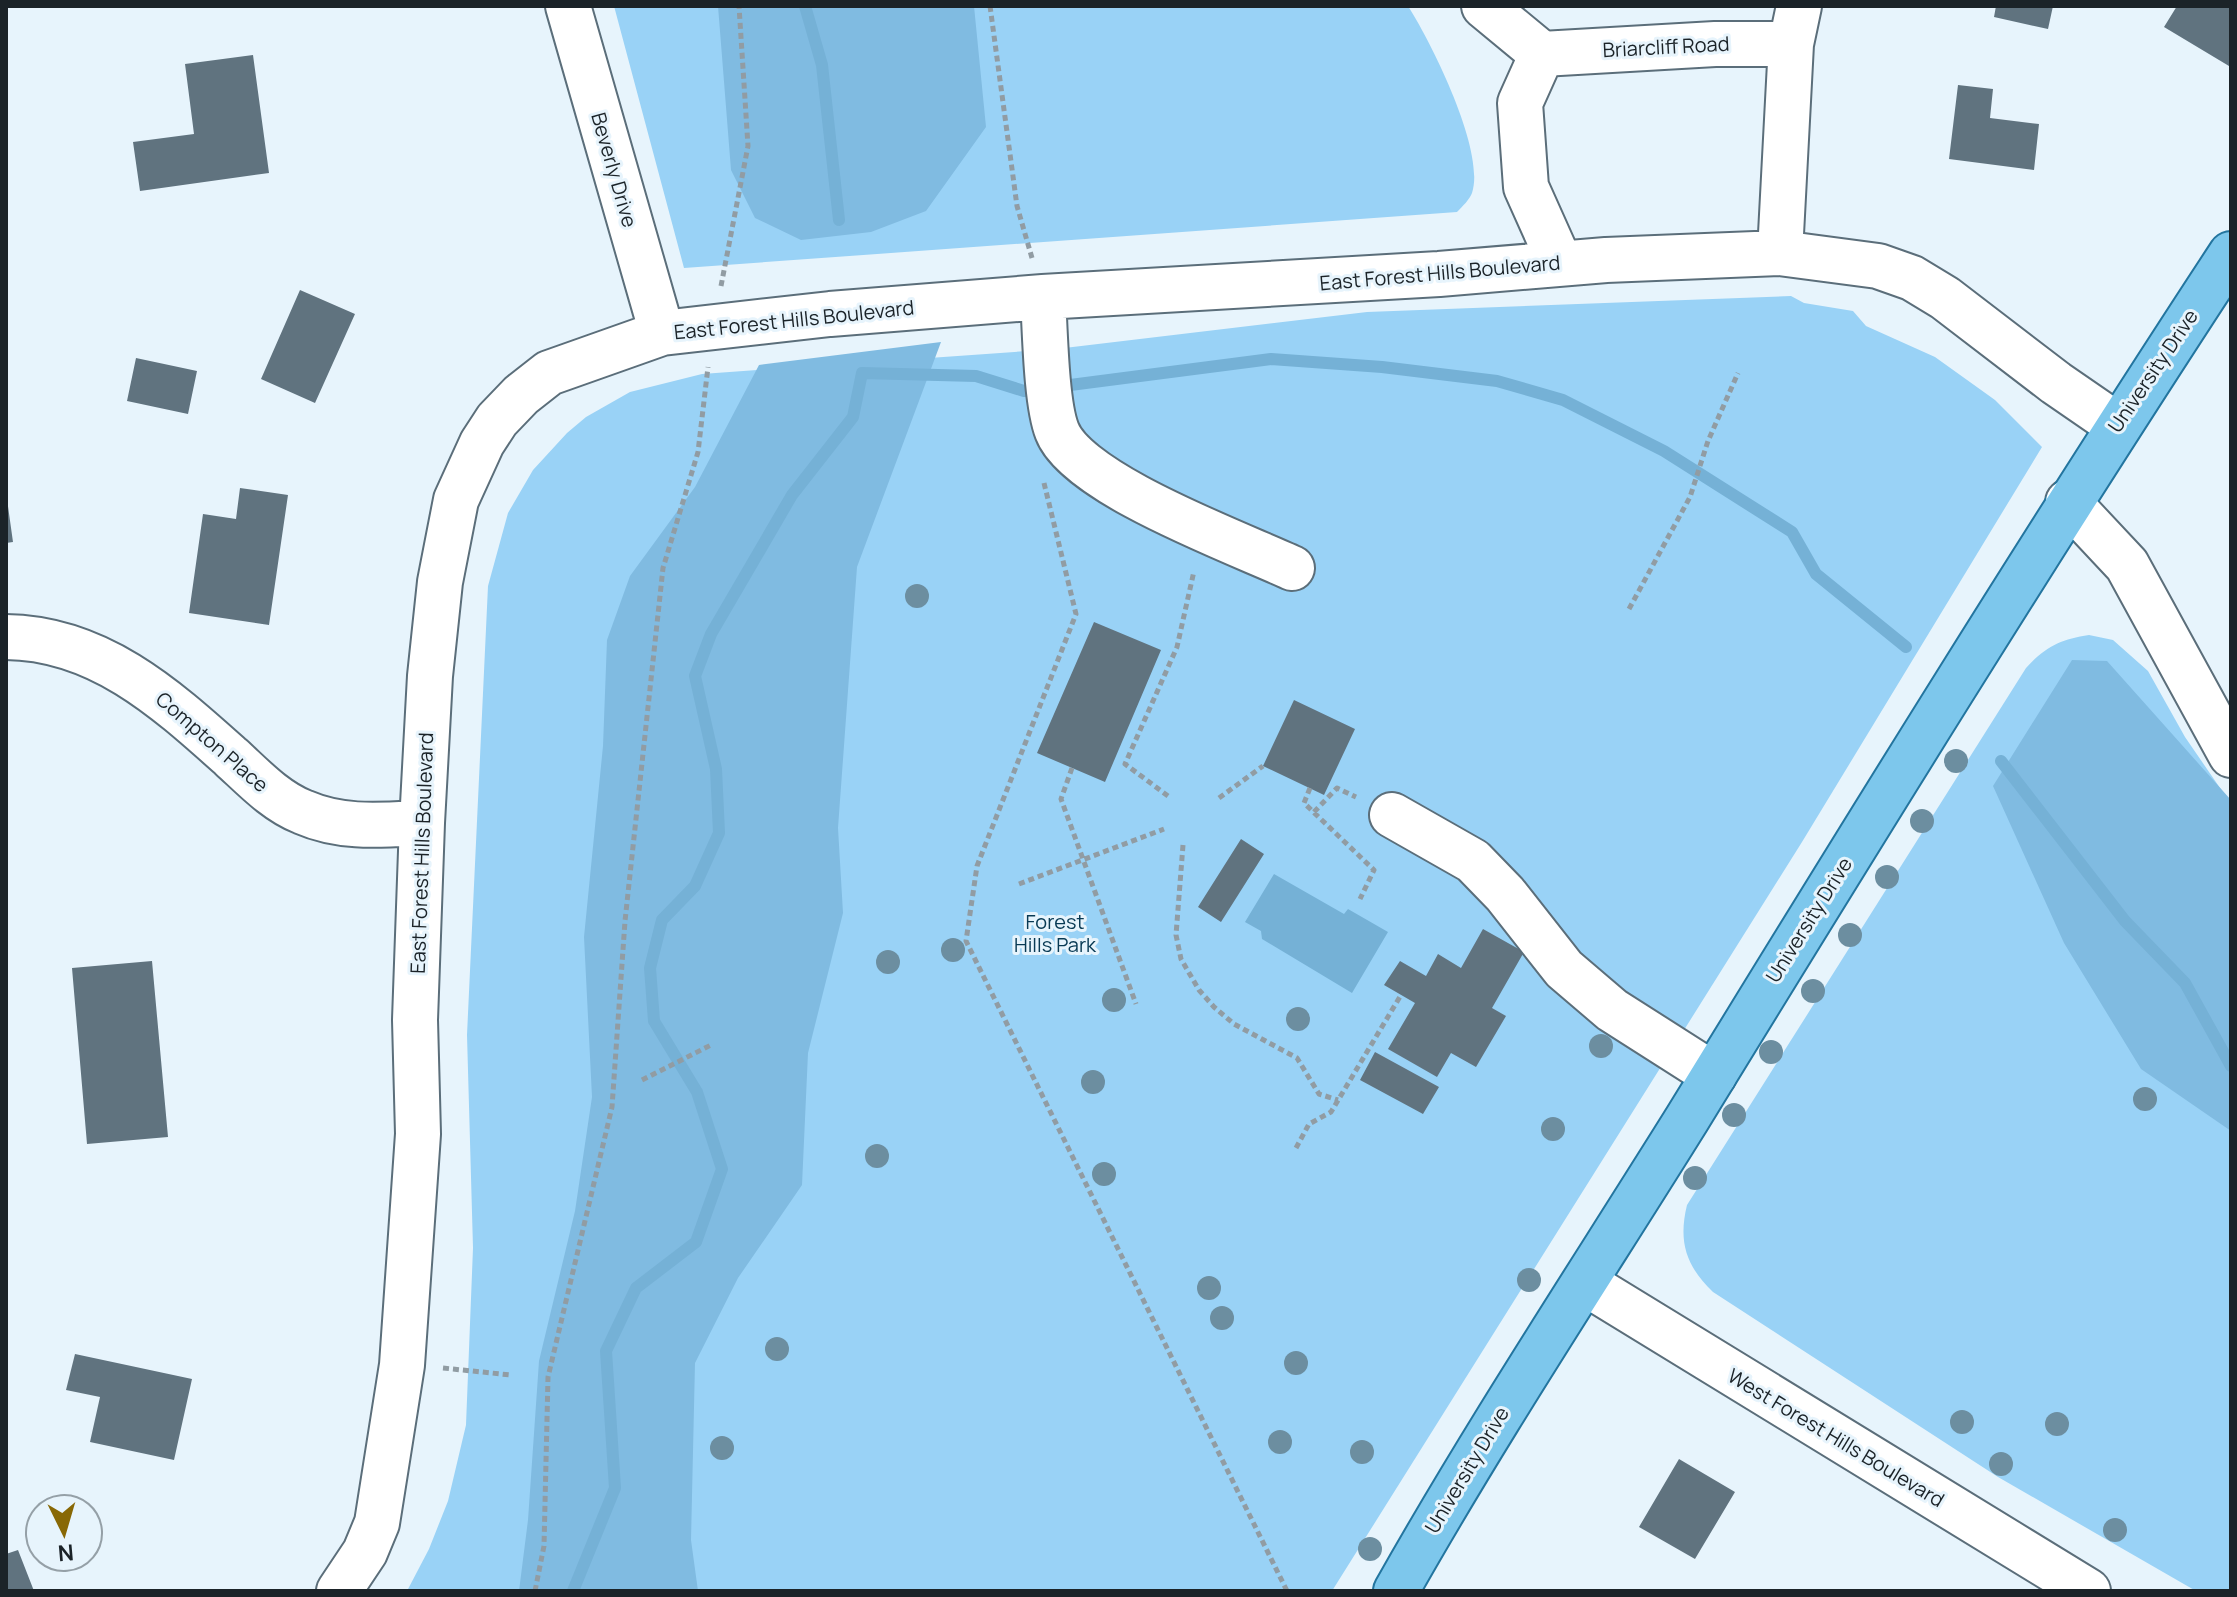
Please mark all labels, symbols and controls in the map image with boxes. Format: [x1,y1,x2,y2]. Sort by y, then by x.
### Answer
street label: Briarcliff Road [1602,30,1730,63]
street label: Beverly Drive [585,109,644,230]
street label: East Forest Hills Boulevard [1318,249,1561,296]
street label: East Forest Hills Boulevard [672,293,915,346]
street label: University Drive [2101,304,2204,438]
street label: Compton Place [150,685,274,798]
street label: East Forest Hills Boulevard [404,732,439,974]
street label: University Drive [1759,852,1858,988]
park label: Forest Hills Park [1014,908,1097,958]
street label: West Forest Hills Boulevard [1723,1362,1950,1513]
street label: University Drive [1418,1401,1515,1538]
north arrow [24,1493,104,1573]
text: N [57,1537,75,1569]

